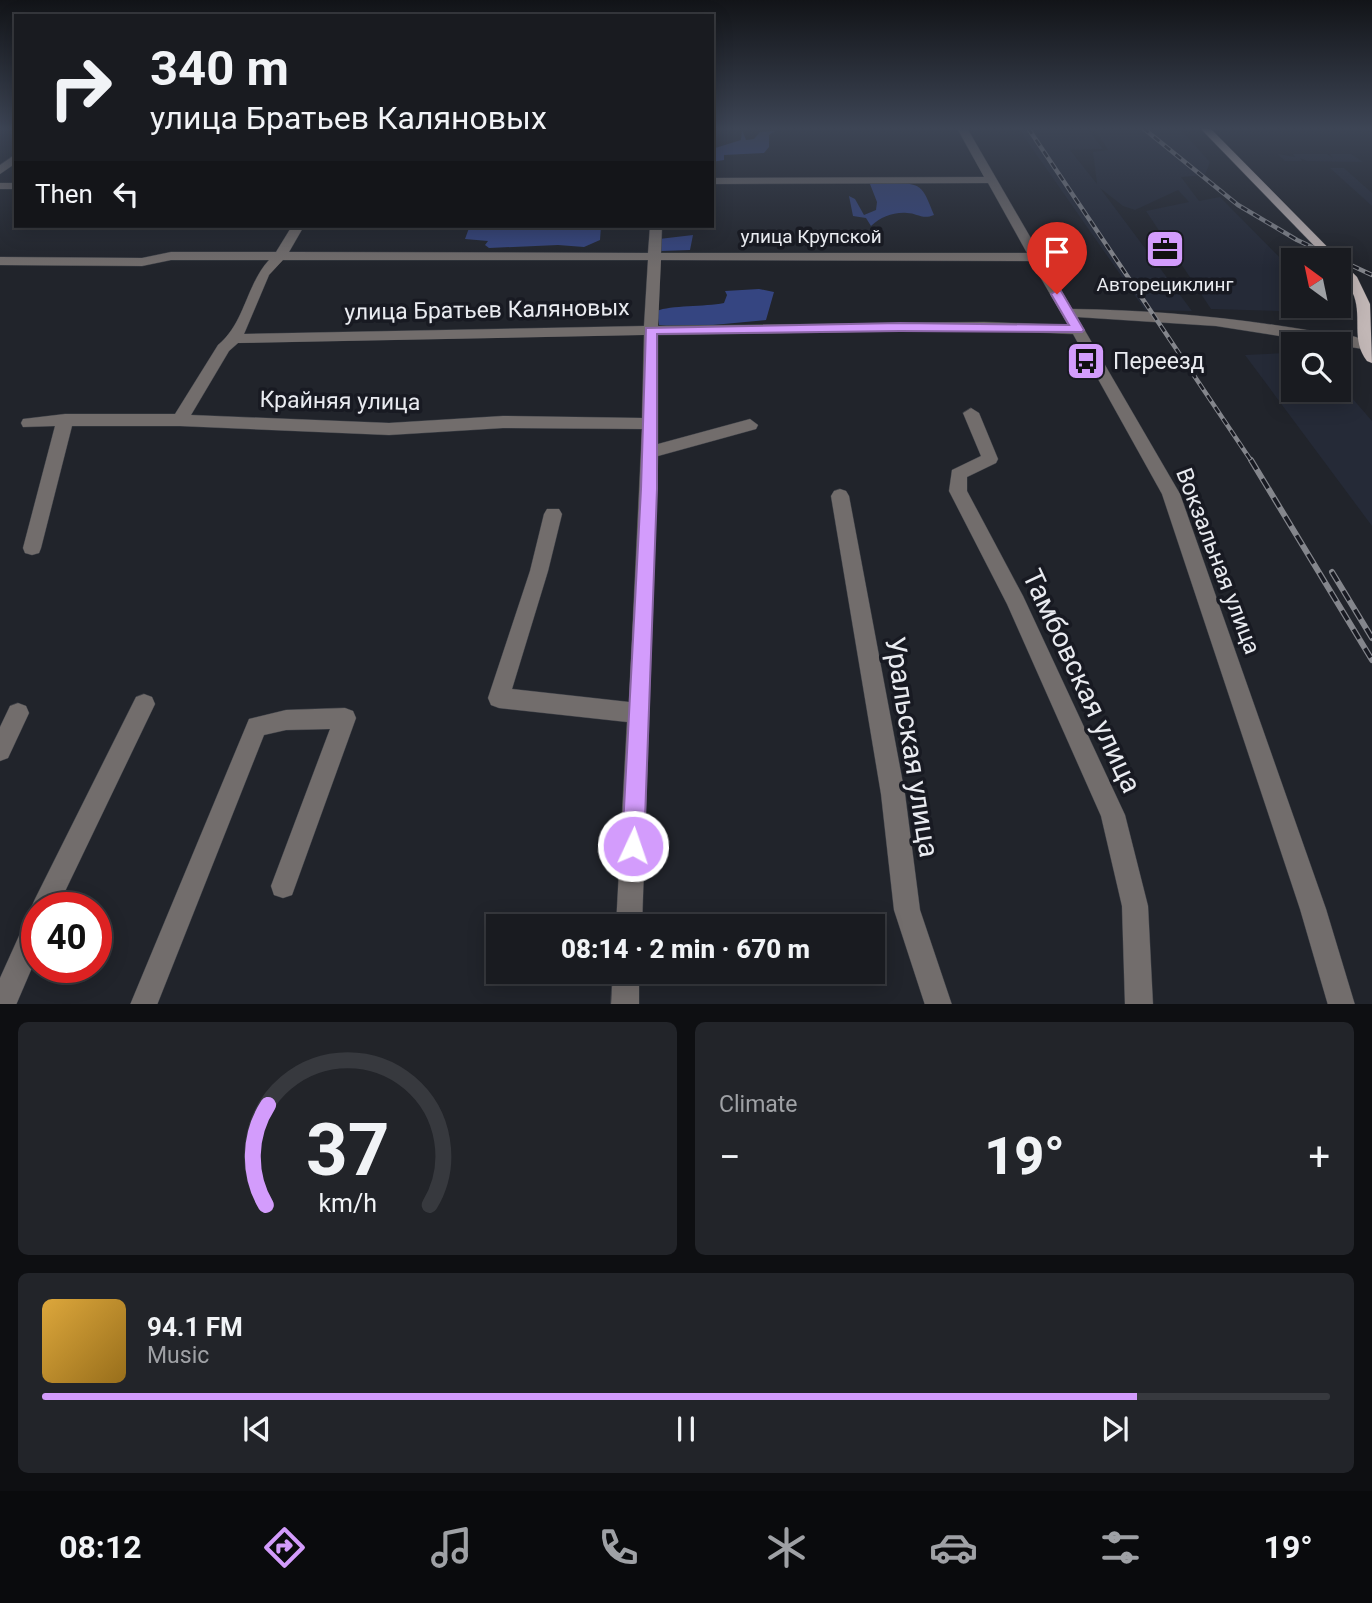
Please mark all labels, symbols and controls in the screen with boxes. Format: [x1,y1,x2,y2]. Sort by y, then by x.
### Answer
text: 340 m [150,40,289,97]
icon: right [35,42,126,133]
text: улица Братьев Каляновых [150,99,547,137]
icon: left [107,175,145,213]
text: Then [35,179,93,209]
pin [1027,222,1087,294]
street label: улица Крупской [740,225,882,248]
office icon: Авторециклинг [1144,228,1186,270]
icon: arrive [1038,233,1076,271]
north arrow [1281,248,1351,318]
map controls [1281,248,1351,402]
place label: Авторециклинг [1097,273,1233,296]
street label: улица Братьев Каляновых [344,294,630,326]
button: search [1281,332,1351,402]
bus stop icon: Переезд [1065,340,1107,382]
place label: Переезд [1113,348,1205,375]
street label: Крайняя улица [259,386,421,416]
street label: Вокзальная улица [1170,464,1266,658]
street label: Тамбовская улица [1016,564,1148,798]
street label: Уральская улица [878,634,946,860]
position arrow [596,809,670,883]
speed limit sign: 40 [21,892,112,983]
text: 08:14 · 2 min · 670 m [561,934,810,964]
text: Climate [719,1091,798,1118]
text: 37 [306,1107,389,1193]
text: 19° [984,1126,1065,1187]
text: − [719,1135,741,1179]
text: + [1308,1135,1330,1179]
text: km/h [318,1188,377,1217]
text: 94.1 FM [147,1312,243,1342]
text: Music [147,1342,209,1369]
icon: previous [238,1410,276,1448]
icon: pause [667,1410,705,1448]
icon: next [1096,1410,1134,1448]
icon: directions [260,1523,309,1572]
icon: music [427,1523,476,1572]
icon: phone [594,1523,643,1572]
icon: climate [762,1523,811,1572]
icon: car [929,1523,978,1572]
icon: filters [1096,1523,1145,1572]
text: 08:12 [59,1528,142,1566]
text: 19° [1264,1528,1313,1566]

